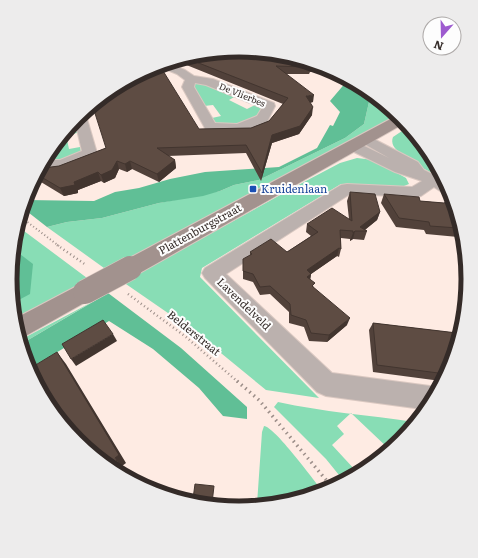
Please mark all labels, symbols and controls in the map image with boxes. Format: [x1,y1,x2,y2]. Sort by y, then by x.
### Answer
north arrow [422,16,462,56]
text: N [431,37,445,55]
street label: De Vlierbes [217,78,268,110]
place label: Kruidenlaan [261,180,327,196]
marker: Kruidenlaan [248,184,258,194]
street label: Plattenburgstraat [155,198,244,257]
street label: Lavendelveld [214,274,275,333]
street label: Belderstraat [165,306,225,359]

